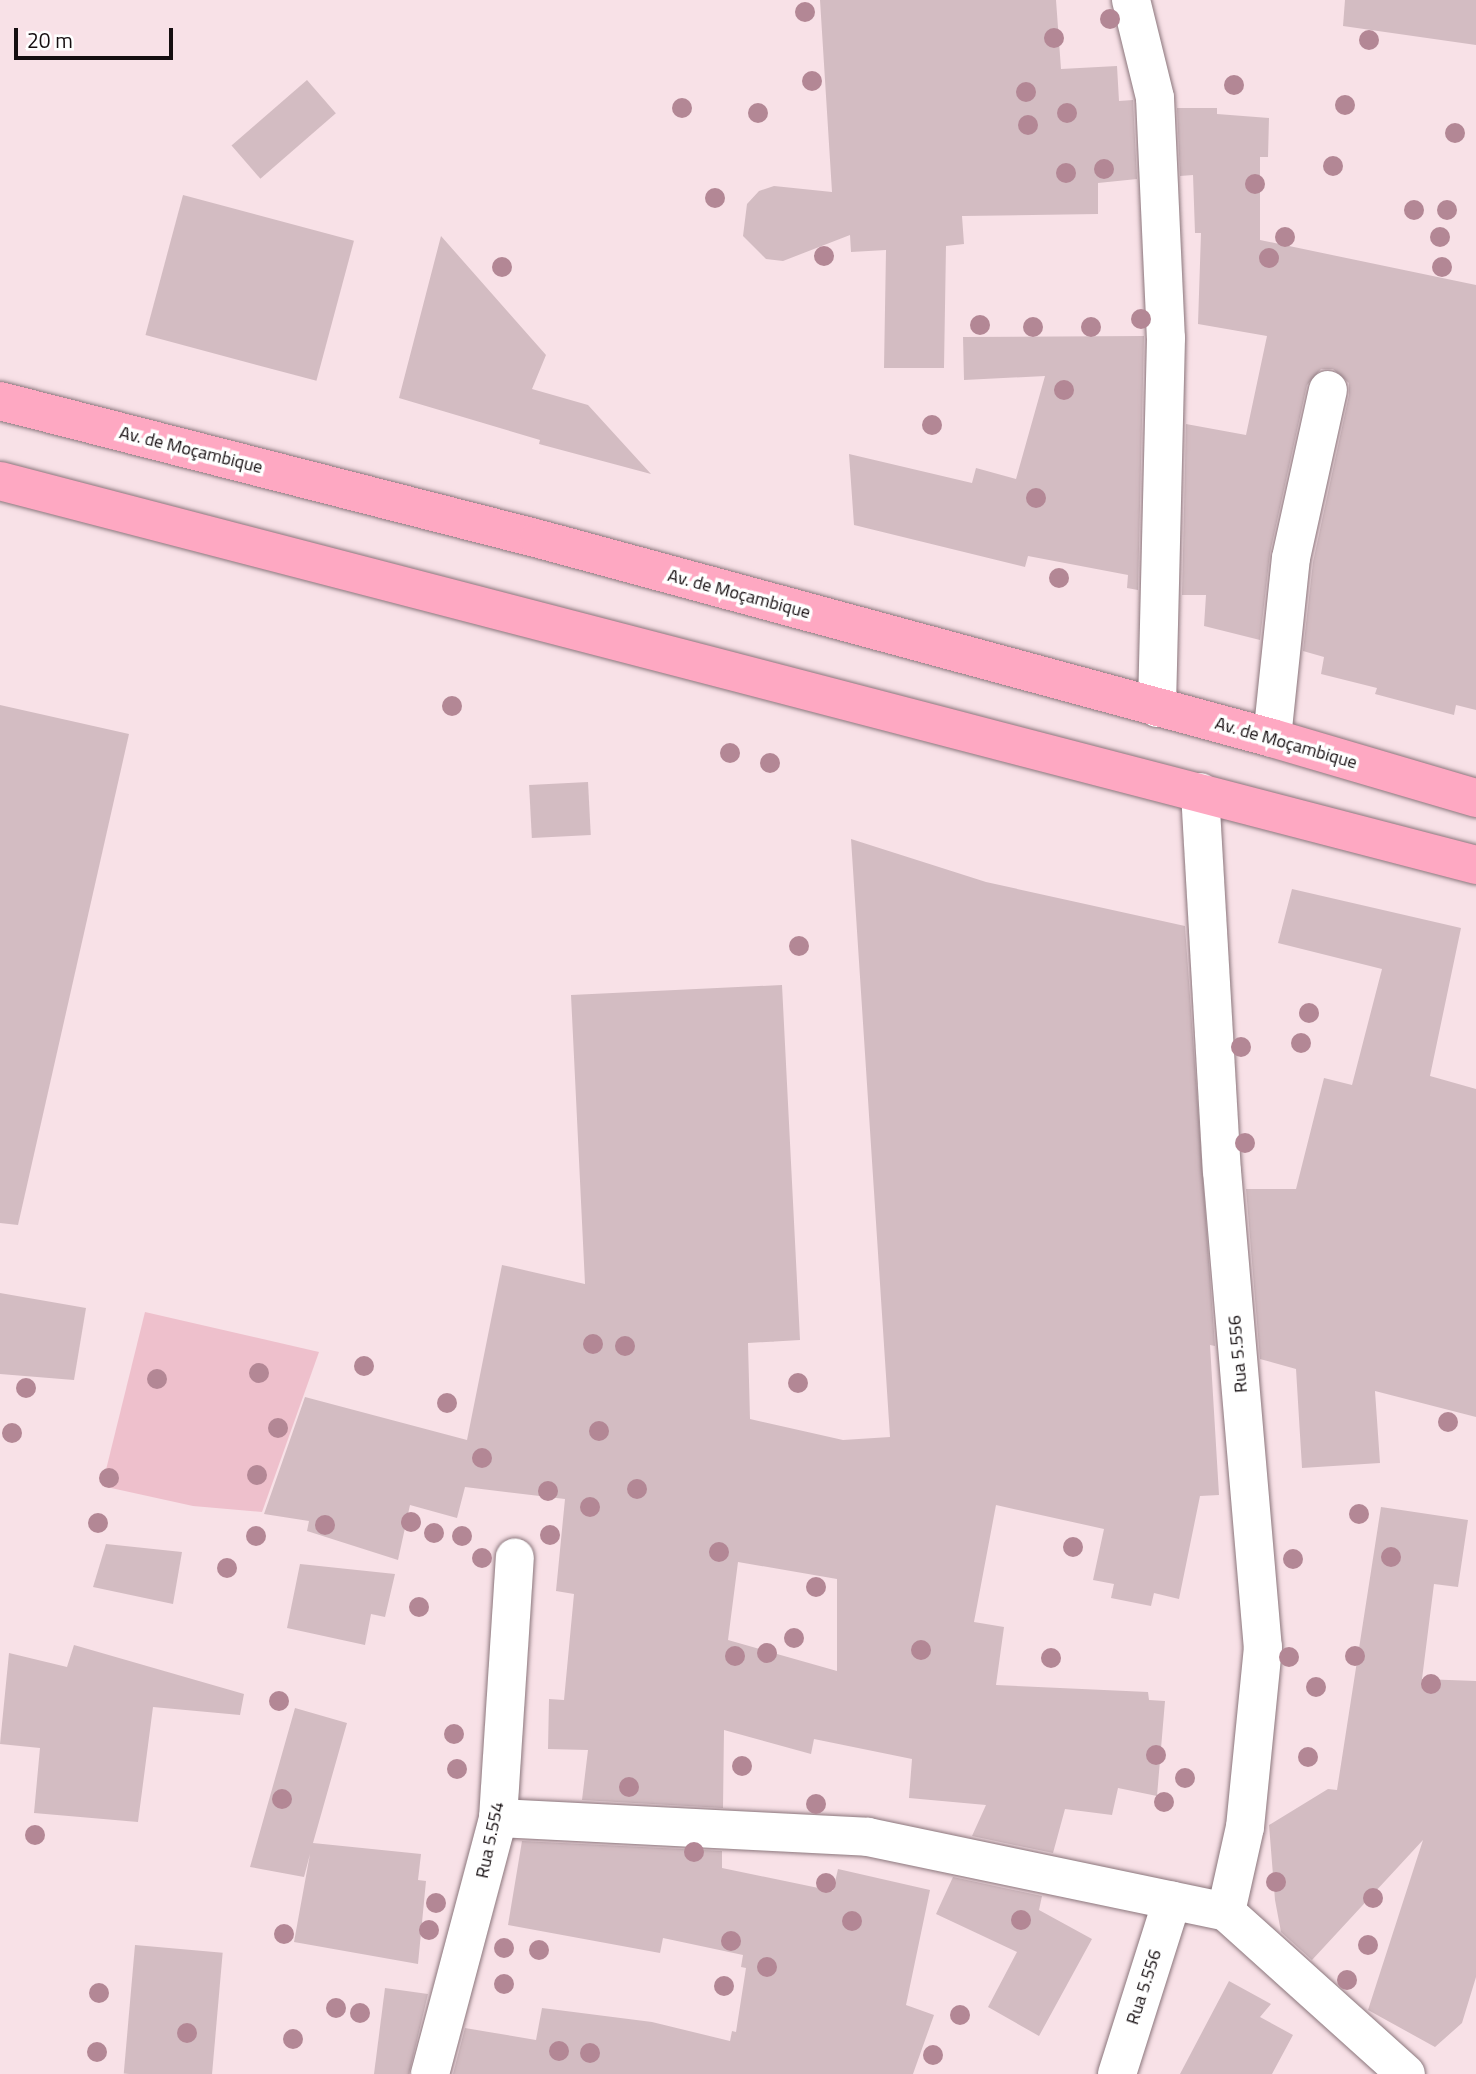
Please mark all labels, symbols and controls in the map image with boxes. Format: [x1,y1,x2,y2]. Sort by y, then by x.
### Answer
scale bar [18,14,177,58]
text: 20 m [27,24,73,56]
street label: Av. de Moçambique [117,422,265,478]
street label: Av. de Moçambique [665,565,813,623]
street label: Av. de Moçambique [1212,712,1360,774]
street label: Rua 5.556 [1224,1314,1252,1394]
street label: Rua 5.554 [471,1800,509,1880]
street label: Rua 5.556 [1122,1947,1166,2027]

